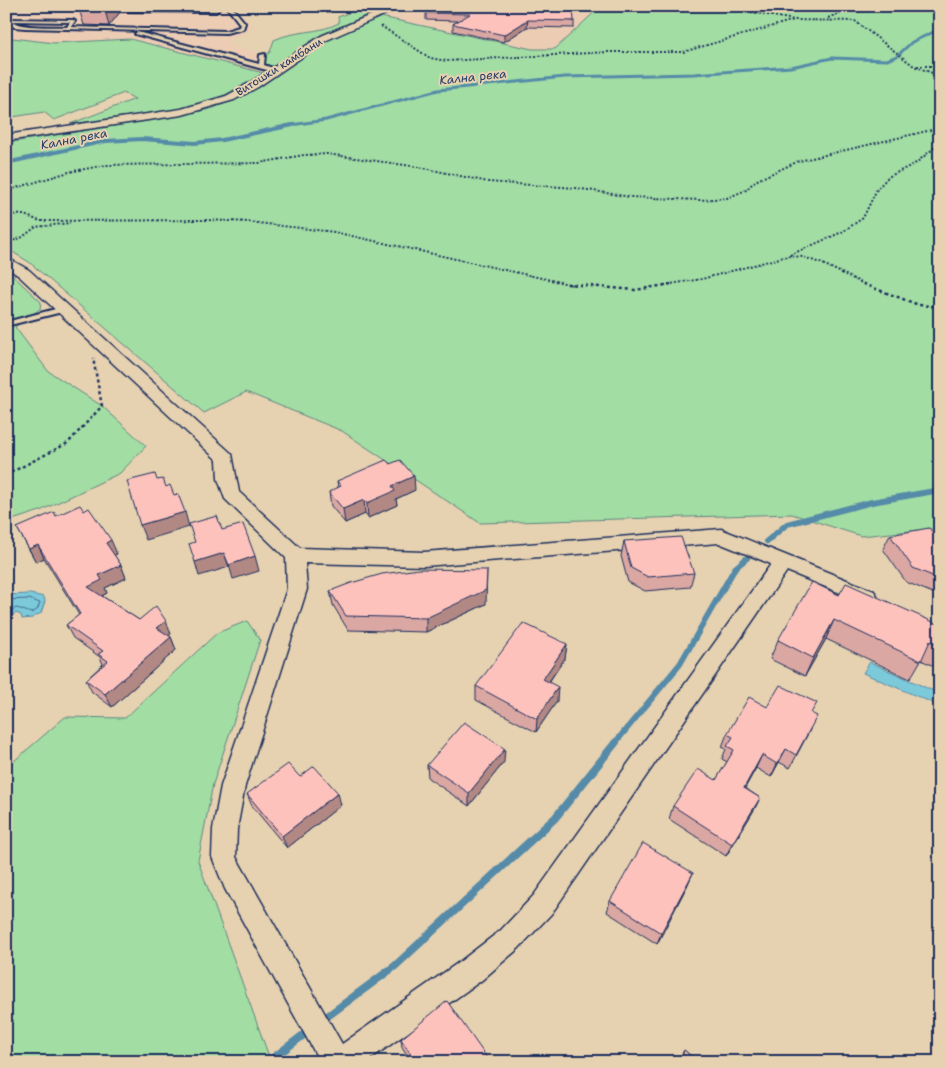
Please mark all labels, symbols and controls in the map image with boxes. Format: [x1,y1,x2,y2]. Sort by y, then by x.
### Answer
street label: Витошки камбани [233,34,325,100]
water label: Кална река [439,66,507,88]
water label: Кална река [39,125,109,153]

